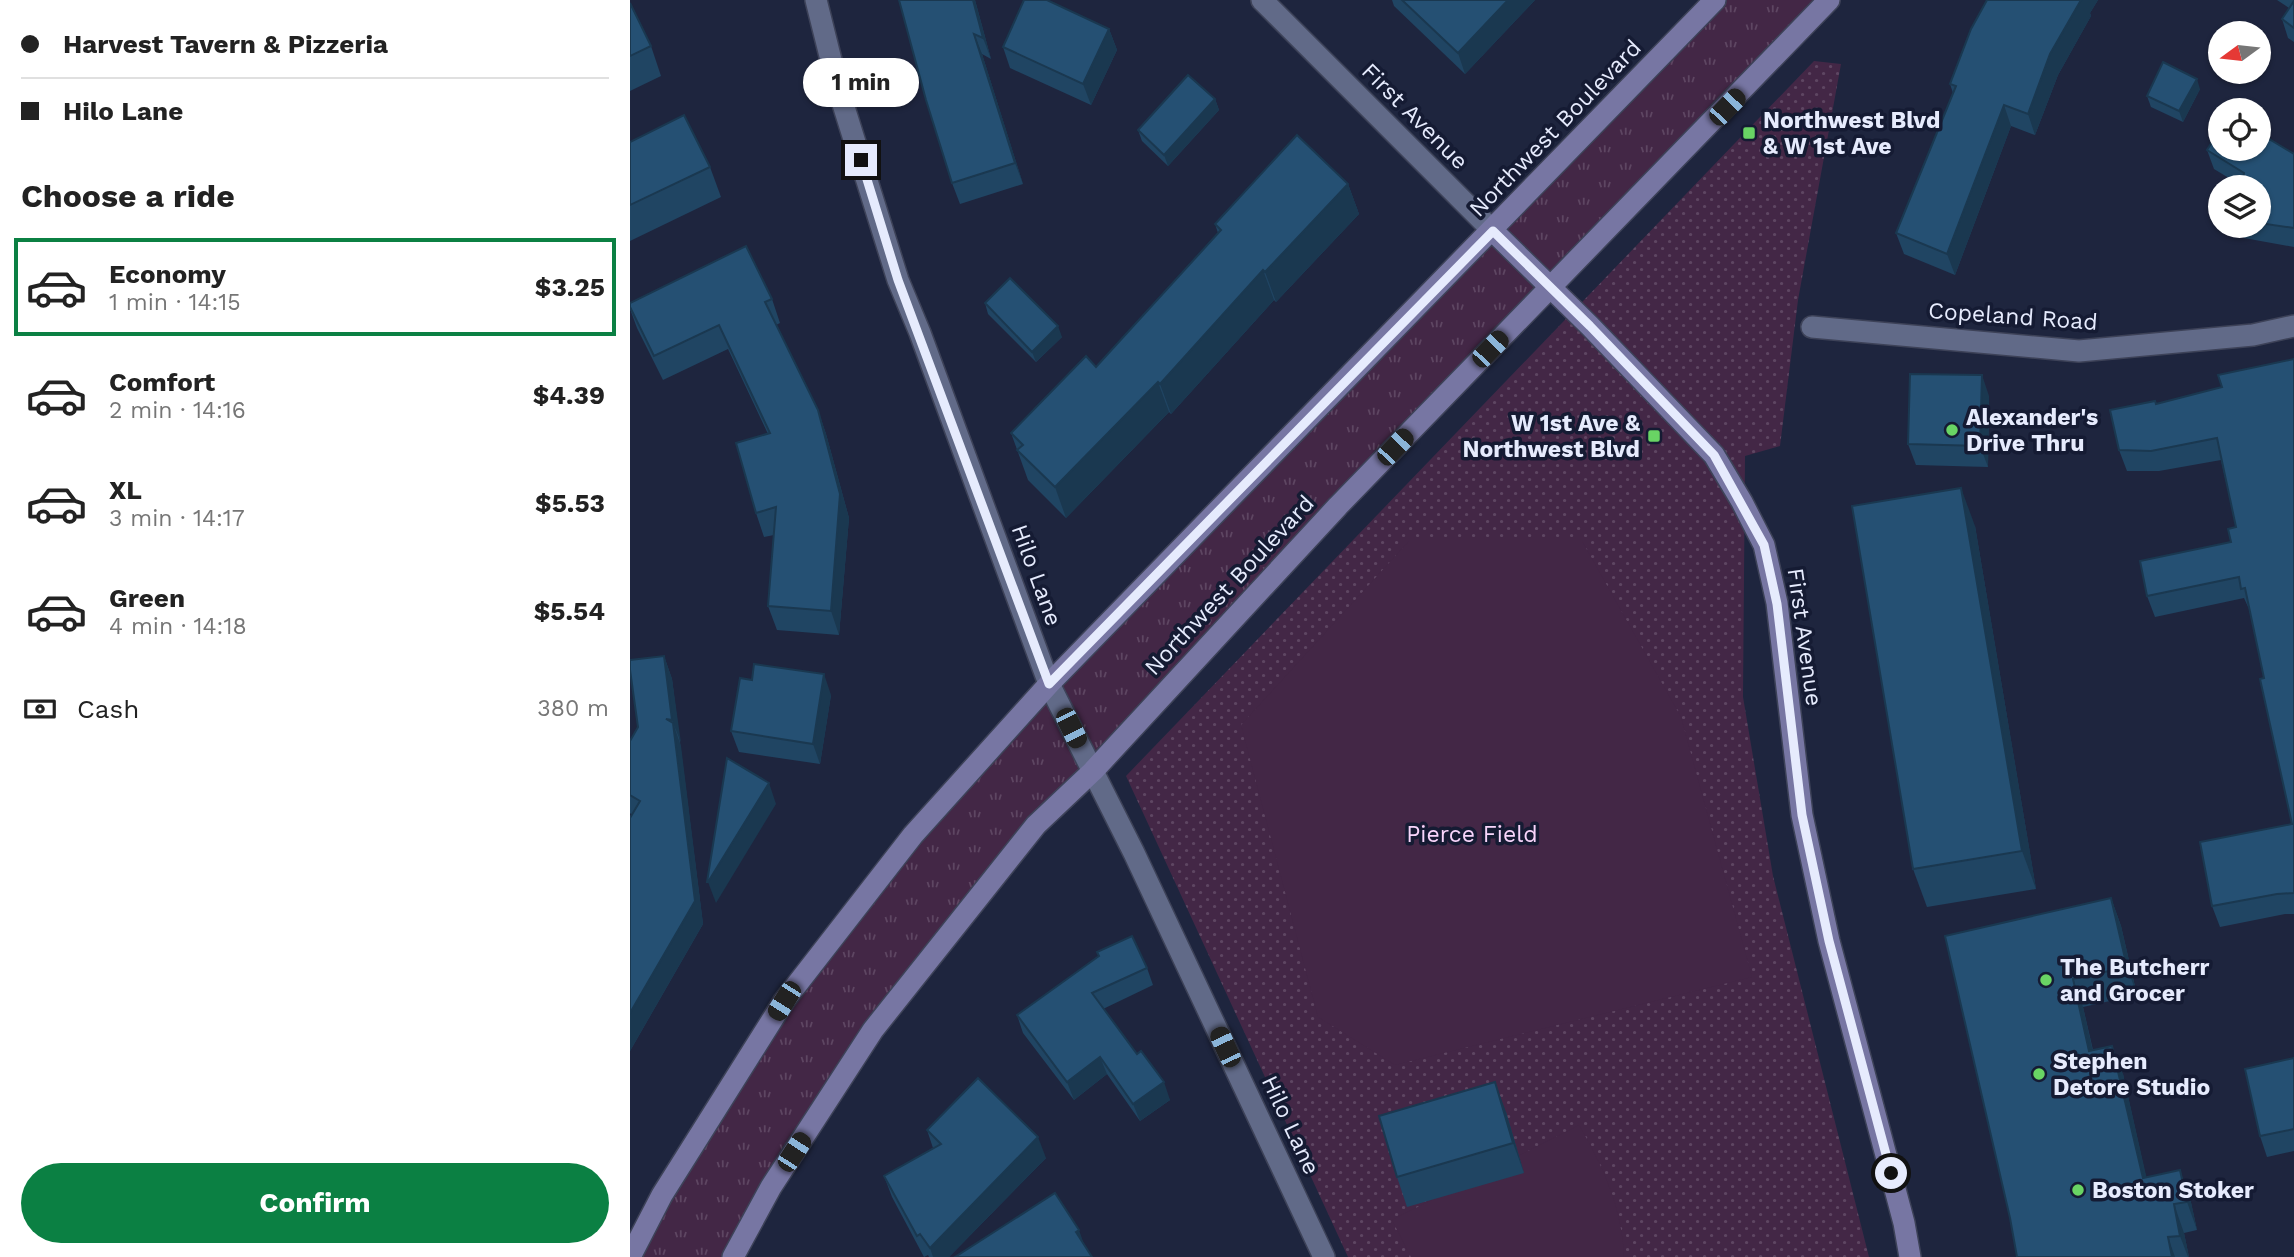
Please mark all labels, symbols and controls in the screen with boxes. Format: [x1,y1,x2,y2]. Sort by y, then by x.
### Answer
north arrow [2208,21,2272,84]
map controls [2208,21,2271,238]
text: Harvest Tavern & Pizzeria [63,29,388,59]
street label: Northwest Boulevard [1464,34,1647,223]
callout: 1 min [803,58,919,108]
street label: First Avenue [1356,58,1473,175]
text: 1 min [831,69,891,96]
car [1705,85,1750,129]
text: Hilo Lane [63,96,183,126]
button: locate [2208,98,2271,161]
place label: Northwest Blvd & W 1st Ave [1763,107,1940,160]
marker: Northwest Blvd & W 1st Ave [1741,125,1757,141]
route end [845,144,877,176]
button: layers [2208,175,2271,238]
text: Choose a ride [21,177,235,215]
icon: car [25,256,88,319]
text: Economy [109,259,226,289]
text: $3.25 [535,272,605,302]
text: 1 min · 14:15 [109,289,241,316]
street label: Copeland Road [1927,297,2099,336]
car [1468,327,1513,371]
icon: car [25,364,88,427]
text: Comfort [109,367,215,397]
text: $4.39 [533,380,605,410]
text: 2 min · 14:16 [109,397,246,424]
place label: Alexander's Drive Thru [1966,404,2098,457]
place label: W 1st Ave & Northwest Blvd [1463,410,1640,463]
marker: Alexander's Drive Thru [1944,422,1960,438]
car [1373,425,1418,469]
marker: W 1st Ave & Northwest Blvd [1646,428,1662,444]
icon: car [25,472,88,535]
text: XL [109,475,142,505]
text: $5.53 [535,488,605,518]
street label: Northwest Boulevard [1139,490,1320,681]
text: 3 min · 14:17 [109,505,245,532]
street label: Hilo Lane [1006,521,1067,630]
street label: First Avenue [1781,566,1828,708]
icon: car [25,580,88,643]
text: Green [109,583,185,613]
text: $5.54 [534,596,605,626]
text: 4 min · 14:18 [109,613,247,640]
icon: cash [21,690,59,728]
text: Cash [77,694,139,724]
text: 380 m [537,695,609,722]
car [1053,705,1090,751]
park label: Pierce Field [1406,821,1538,848]
place label: The Butcherr and Grocer [2060,954,2210,1007]
marker: The Butcherr and Grocer [2038,972,2054,988]
car [764,978,805,1024]
car [1207,1024,1244,1070]
place label: Stephen Detore Studio [2053,1048,2210,1101]
marker: Stephen Detore Studio [2031,1066,2047,1082]
street label: Hilo Lane [1256,1071,1325,1179]
car [774,1129,815,1175]
route start [1875,1157,1907,1189]
button: Confirm [21,1163,609,1243]
place label: Boston Stoker [2092,1177,2254,1204]
marker: Boston Stoker [2070,1182,2086,1198]

